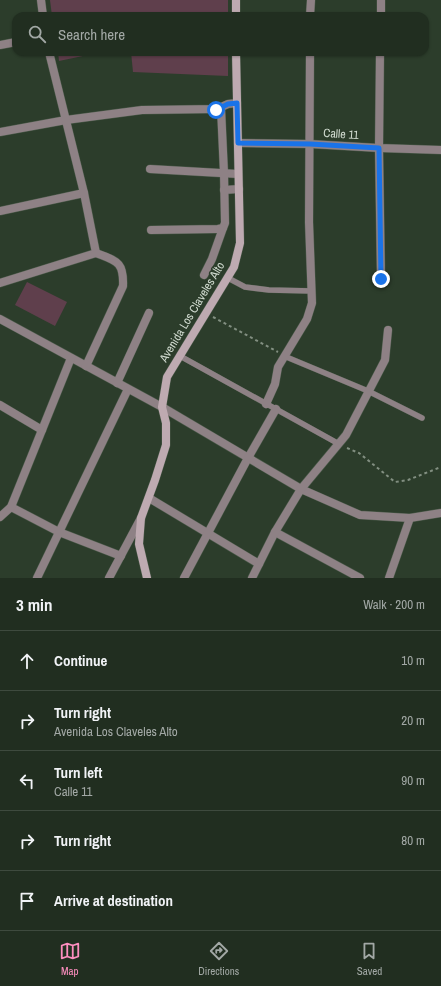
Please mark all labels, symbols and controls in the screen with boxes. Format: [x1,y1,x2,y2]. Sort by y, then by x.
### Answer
search box [12,12,429,56]
icon: search [26,23,48,45]
text: Search here [58,24,125,45]
route start [207,101,225,119]
street label: Calle 11 [323,125,360,143]
street label: Avenida Los Claveles Alto [155,259,228,366]
route end [372,270,390,288]
text: 3 min [16,593,52,616]
text: Walk · 200 m [363,596,425,613]
icon: ahead [16,650,38,672]
text: Continue [54,650,107,671]
text: 10 m [401,652,425,669]
text: Turn right [54,702,111,723]
icon: right [16,710,38,732]
text: 20 m [401,712,425,729]
text: Avenida Los Claveles Alto [54,723,178,740]
text: Turn left [54,762,102,783]
icon: left [16,770,38,792]
text: 90 m [401,772,425,789]
text: Calle 11 [54,783,92,800]
icon: right [16,830,38,852]
text: Turn right [54,830,111,851]
text: 80 m [401,832,425,849]
icon: arrive [16,890,38,912]
text: Arrive at destination [54,890,173,911]
tab: Map [59,940,81,978]
tab: Directions [198,940,239,978]
tab: Saved [357,940,382,978]

